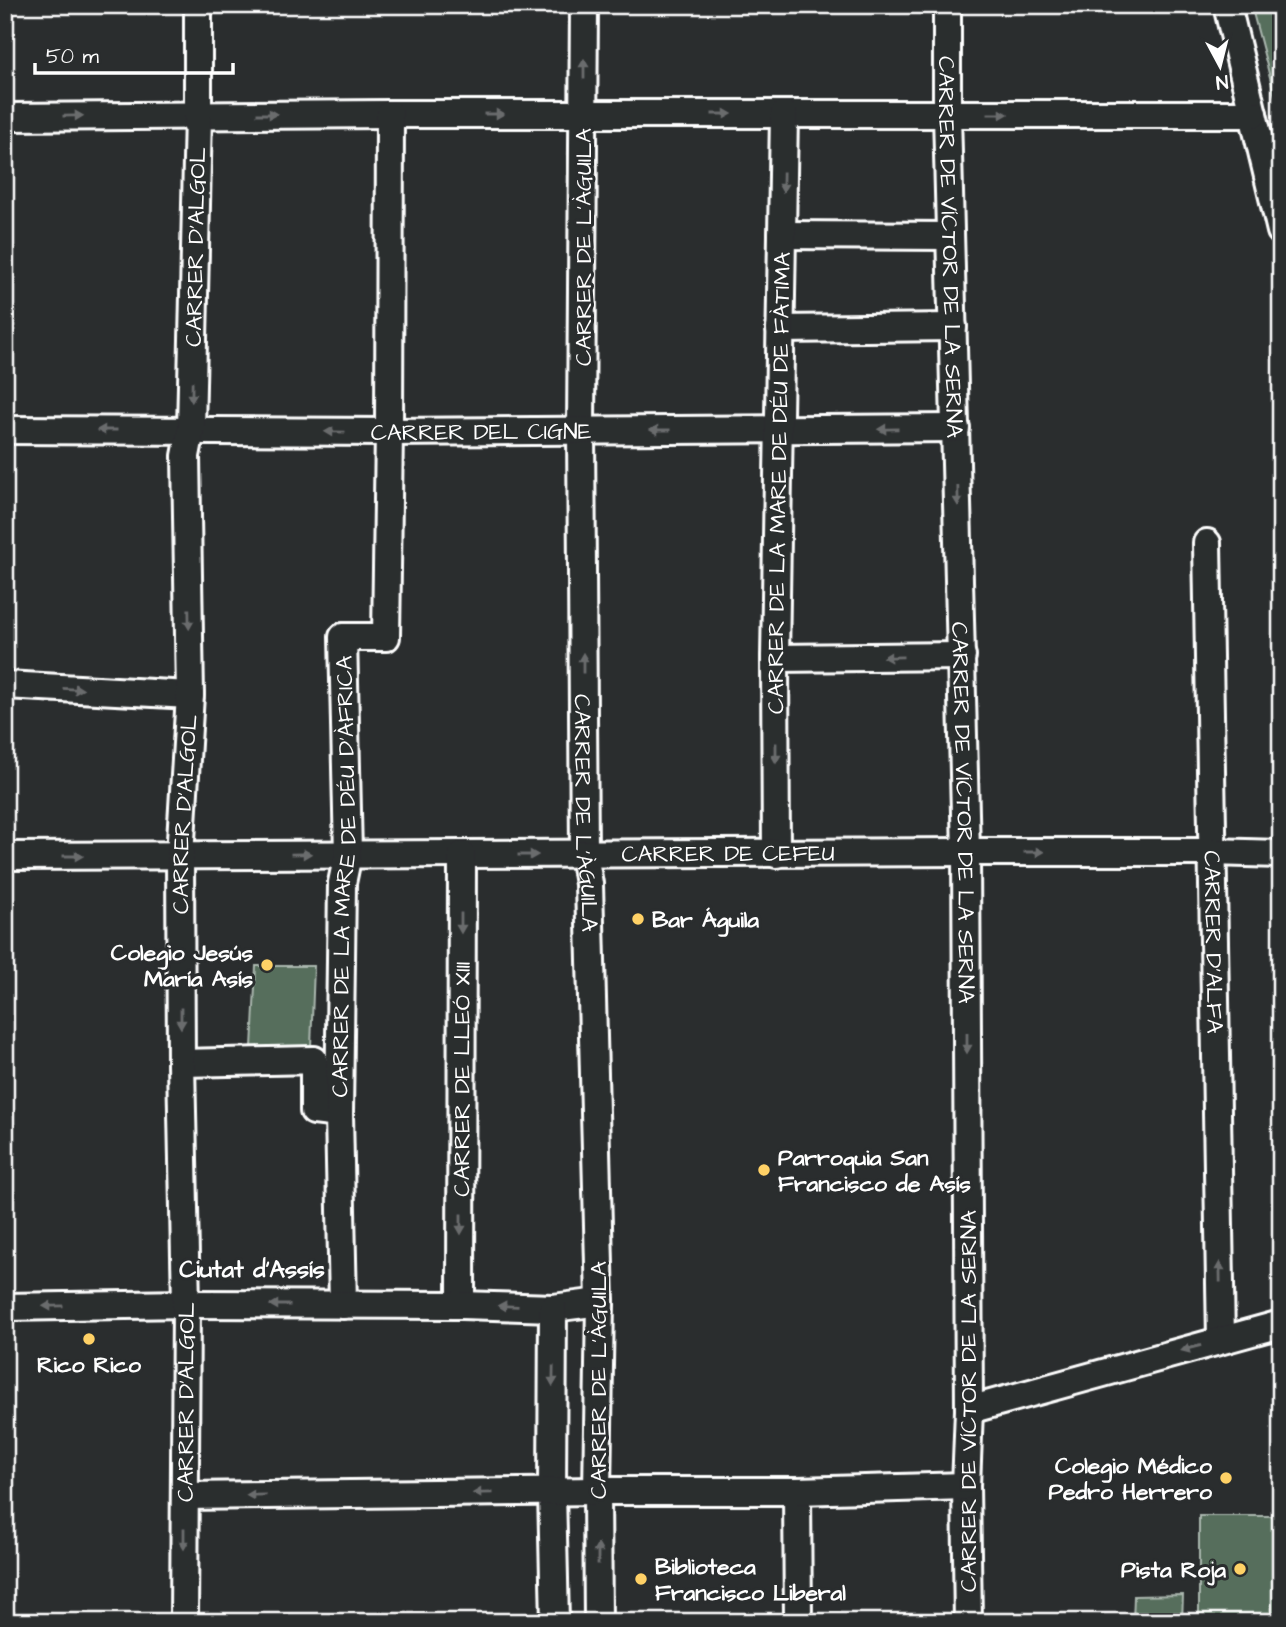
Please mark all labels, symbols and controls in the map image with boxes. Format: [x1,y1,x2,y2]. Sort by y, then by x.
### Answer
scale bar [35,32,233,76]
north arrow [1184,32,1254,102]
text: 50 m [46,42,100,71]
street label: CARRER DE VÍCTOR DE LA SERNA [930,56,970,439]
one-way arrow [578,57,590,79]
text: N [1214,67,1229,96]
one-way arrow [256,108,278,120]
one-way arrow [483,108,505,120]
one-way arrow [711,108,733,120]
one-way arrow [987,108,1009,120]
one-way arrow [63,110,85,122]
street label: CARRER DE L'ÀGUILA [568,128,600,366]
street label: CARRER D'ALGOL [178,147,214,347]
one-way arrow [777,172,788,194]
street label: CARRER DE LA MARE DE DÉU DE FÀTIMA [760,251,799,714]
one-way arrow [186,381,197,403]
street label: CARRER DEL CIGNE [371,416,592,449]
one-way arrow [876,423,898,435]
one-way arrow [96,424,118,436]
one-way arrow [649,424,671,436]
one-way arrow [323,426,345,437]
one-way arrow [952,485,963,507]
one-way arrow [183,608,195,630]
street label: CARRER DE VÍCTOR DE LA SERNA [943,621,982,1004]
one-way arrow [882,651,904,663]
one-way arrow [577,652,589,674]
street label: CARRER DE LA MARE DE DÉU D'ÀFRICA [324,655,365,1097]
one-way arrow [63,684,85,695]
street label: CARRER DE L'ÀGUILA [566,694,605,932]
street label: CARRER D'ALGOL [165,713,206,914]
one-way arrow [770,742,782,764]
street label: CARRER DE CEFEU [621,838,835,870]
one-way arrow [1023,846,1045,858]
one-way arrow [290,848,312,860]
one-way arrow [518,849,540,861]
one-way arrow [63,850,85,862]
street label: CARRER D'ALFA [1195,850,1231,1034]
place label: Bar Águila [652,904,759,937]
marker: Bar Águila [630,911,646,927]
one-way arrow [455,913,467,935]
place label: Colegio Jesús María Asís [111,937,253,995]
marker: Colegio Jesús María Asís [259,957,275,973]
street label: CARRER DE LLEÓ XIII [446,961,479,1197]
one-way arrow [175,1007,187,1029]
one-way arrow [961,1032,973,1054]
place label: Parroquia San Francisco de Asís [778,1142,971,1200]
marker: Parroquia San Francisco de Asís [756,1162,772,1178]
street label: CARRER DE VÍCTOR DE LA SERNA [953,1210,985,1592]
one-way arrow [455,1214,467,1236]
district label: Ciutat d'Assís [179,1253,325,1287]
one-way arrow [1214,1260,1226,1282]
street label: CARRER DE L'ÀGUILA [583,1261,615,1499]
one-way arrow [269,1299,291,1311]
one-way arrow [42,1300,64,1312]
one-way arrow [497,1301,519,1312]
street label: CARRER D'ALGOL [170,1302,203,1502]
marker: Rico Rico [81,1331,97,1347]
one-way arrow [1180,1343,1202,1354]
place label: Rico Rico [37,1349,141,1381]
one-way arrow [547,1365,559,1387]
place label: Colegio Médico Pedro Herrero [1048,1450,1212,1508]
marker: Colegio Médico Pedro Herrero [1218,1470,1234,1486]
one-way arrow [472,1487,494,1499]
one-way arrow [245,1490,267,1501]
one-way arrow [178,1528,190,1550]
one-way arrow [592,1542,604,1564]
place label: Biblioteca Francisco Liberal [655,1551,846,1609]
place label: Pista Roja [1121,1554,1226,1586]
marker: Pista Roja [1232,1561,1248,1577]
marker: Biblioteca Francisco Liberal [633,1571,649,1587]

